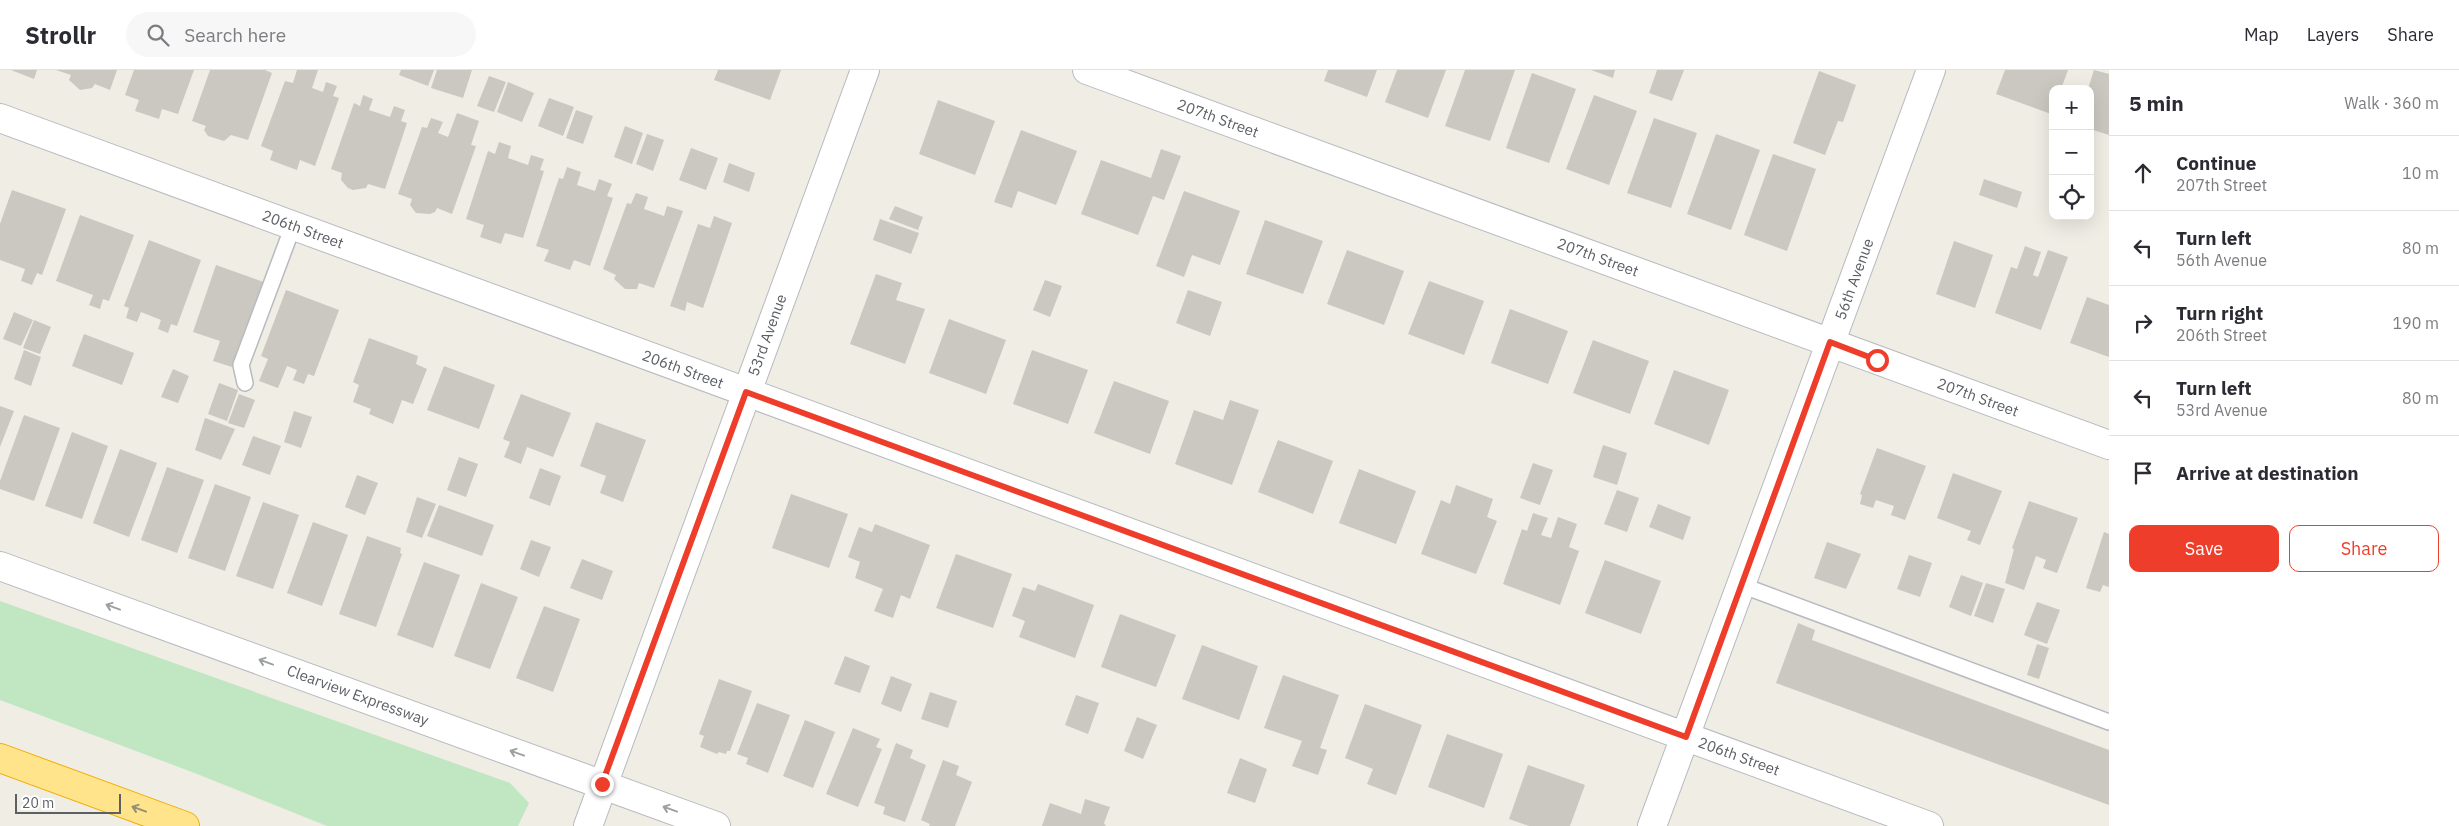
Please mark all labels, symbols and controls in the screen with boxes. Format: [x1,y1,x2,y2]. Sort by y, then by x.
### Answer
search box [126,12,476,57]
text: Strollr [25,19,96,51]
icon: search [144,21,172,49]
text: Search here [184,23,286,47]
text: Map [2244,23,2279,46]
text: Layers [2307,23,2359,46]
text: Share [2387,23,2434,46]
map controls [2049,85,2094,220]
button: + [2049,85,2094,130]
text: 5 min [2129,89,2184,117]
text: Walk · 360 m [2344,93,2439,113]
street label: 207th Street [1175,94,1261,142]
button: − [2049,130,2094,175]
text: Continue [2176,151,2256,175]
icon: ahead [2129,159,2157,187]
text: 10 m [2402,163,2439,183]
button: locate [2049,175,2094,220]
text: 207th Street [2176,175,2267,195]
street label: 206th Street [260,205,346,253]
text: Turn left [2176,226,2252,250]
street label: 207th Street [1555,233,1641,281]
icon: left [2129,234,2157,262]
street label: 56th Avenue [1830,236,1878,322]
text: 80 m [2402,238,2439,258]
text: 56th Avenue [2176,250,2267,270]
street label: 53rd Avenue [743,291,791,379]
text: Turn right [2176,301,2263,325]
icon: right [2129,309,2157,337]
text: 190 m [2392,313,2439,333]
text: 206th Street [2176,325,2267,345]
street label: 206th Street [640,345,726,393]
route start [1866,349,1889,372]
street label: 207th Street [1935,373,2021,421]
text: Turn left [2176,376,2252,400]
icon: left [2129,384,2157,412]
text: 80 m [2402,388,2439,408]
text: 53rd Avenue [2176,400,2267,420]
icon: arrive [2129,459,2157,487]
text: Arrive at destination [2176,461,2359,485]
button: Save [2129,525,2279,572]
button: Share [2289,525,2439,572]
one-way arrow [106,602,121,611]
one-way arrow [259,657,274,666]
street label: Clearview Expressway [284,660,432,730]
street label: 206th Street [1696,732,1782,780]
one-way arrow [510,748,526,757]
route end [591,773,614,796]
scale bar [15,791,121,814]
text: 20 m [22,794,54,812]
one-way arrow [132,804,147,813]
one-way arrow [663,804,678,813]

